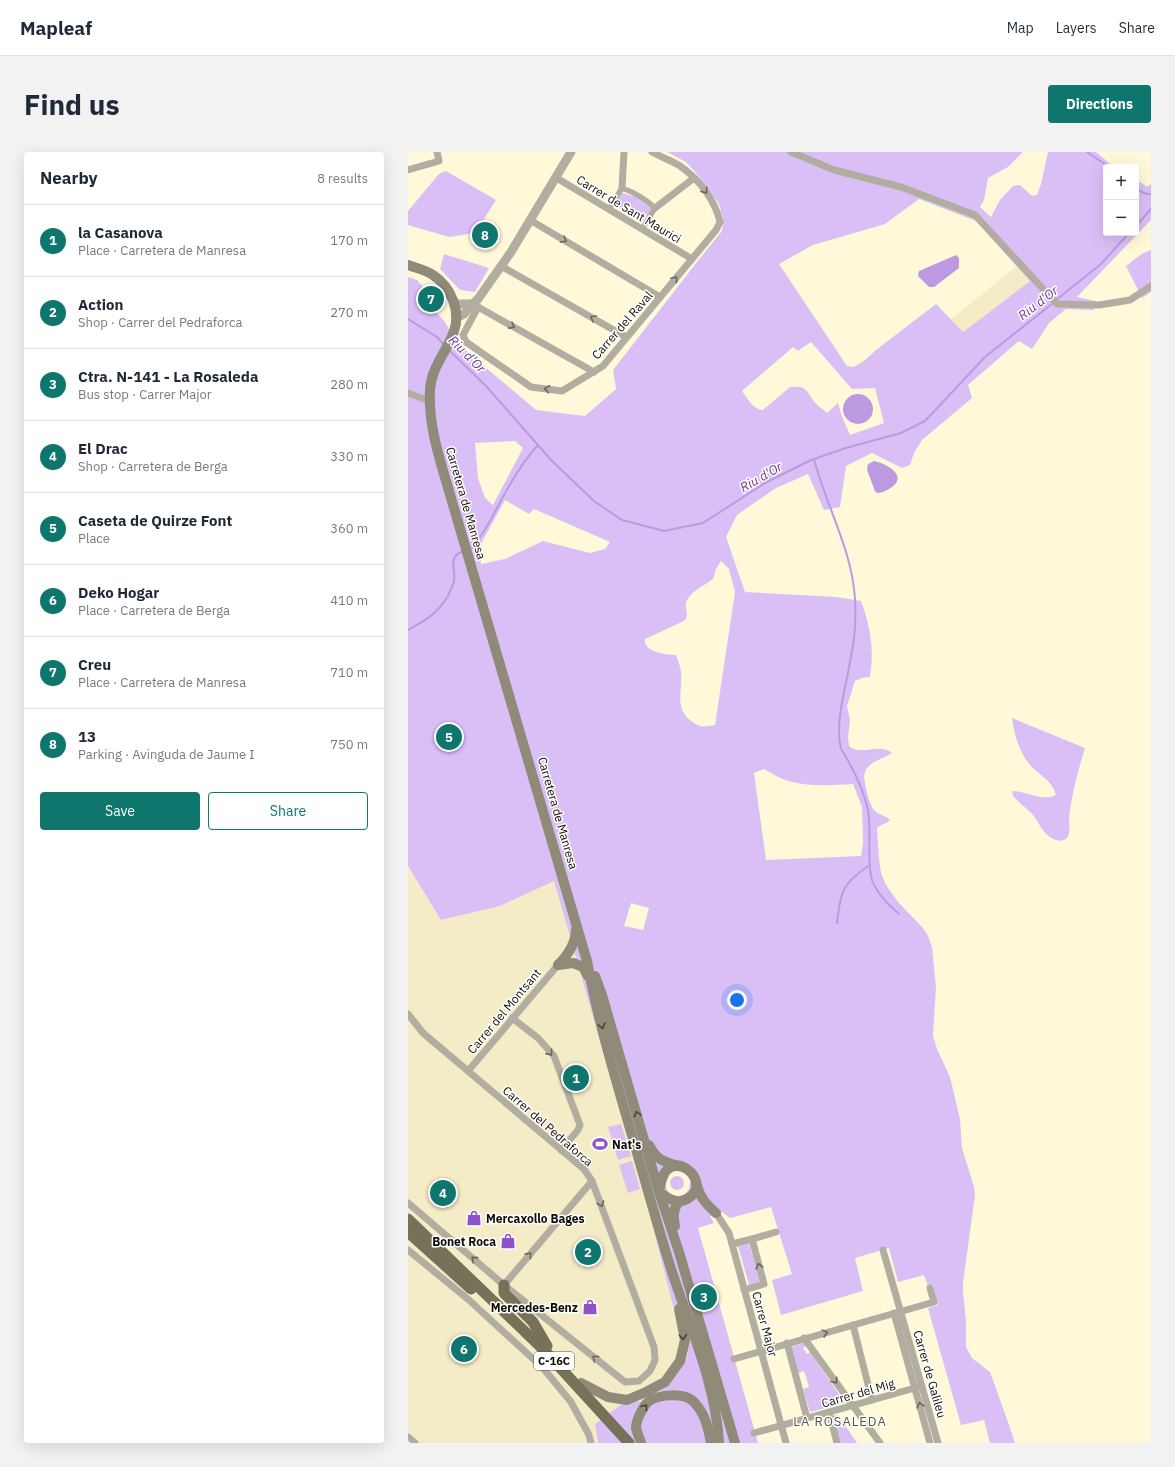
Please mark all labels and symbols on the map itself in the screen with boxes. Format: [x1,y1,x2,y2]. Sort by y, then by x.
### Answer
street label: Carrer de Sant Maurici [574,172,684,246]
one-way arrow [700,187,707,194]
pin: 8 [472,220,498,250]
one-way arrow [559,236,567,243]
one-way arrow [671,277,678,284]
water label: Riu d'Or [1015,281,1062,324]
pin: 7 [418,284,444,314]
street label: Carrer del Raval [588,288,656,362]
one-way arrow [589,316,597,323]
one-way arrow [508,321,515,329]
water label: Riu d'Or [445,332,490,377]
one-way arrow [544,385,550,394]
street label: Carretera de Manresa [443,445,489,561]
water label: Riu d'Or [737,457,786,496]
pin: 5 [436,722,462,752]
street label: Carretera de Manresa [535,755,581,871]
street label: Carrer del Montsant [464,965,544,1057]
your location [727,990,747,1010]
one-way arrow [597,1022,606,1029]
one-way arrow [546,1048,553,1055]
pin: 1 [563,1063,589,1093]
street label: Carrer del Pedraforca [500,1083,597,1170]
one-way arrow [633,1110,642,1117]
sports icon: Nat's [591,1135,609,1153]
place label: Nat's [612,1137,641,1152]
pin: 4 [430,1178,456,1208]
one-way arrow [596,1201,605,1208]
shop icon: Mercaxollo Bages [465,1209,483,1227]
place label: Mercaxollo Bages [486,1211,585,1226]
shop icon: Bonet Roca [499,1232,517,1250]
place label: Bonet Roca [432,1234,496,1249]
pin: 2 [575,1237,601,1267]
one-way arrow [525,1252,532,1259]
one-way arrow [472,1257,479,1264]
one-way arrow [755,1263,764,1270]
pin: 3 [691,1282,717,1312]
street label: Carrer Major [749,1290,781,1359]
shop icon: Mercedes-Benz [581,1298,599,1316]
place label: Mercedes-Benz [491,1300,578,1315]
street label: Carrer de Galileu [910,1328,950,1420]
one-way arrow [822,1329,829,1337]
one-way arrow [679,1333,688,1340]
pin: 6 [451,1334,477,1364]
road number: C-16C [534,1352,574,1370]
one-way arrow [592,1356,599,1363]
street label: Carrer del Mig [820,1375,897,1411]
one-way arrow [830,1377,837,1384]
one-way arrow [916,1402,925,1409]
one-way arrow [640,1404,647,1411]
district label: LA ROSALEDA [793,1413,887,1430]

